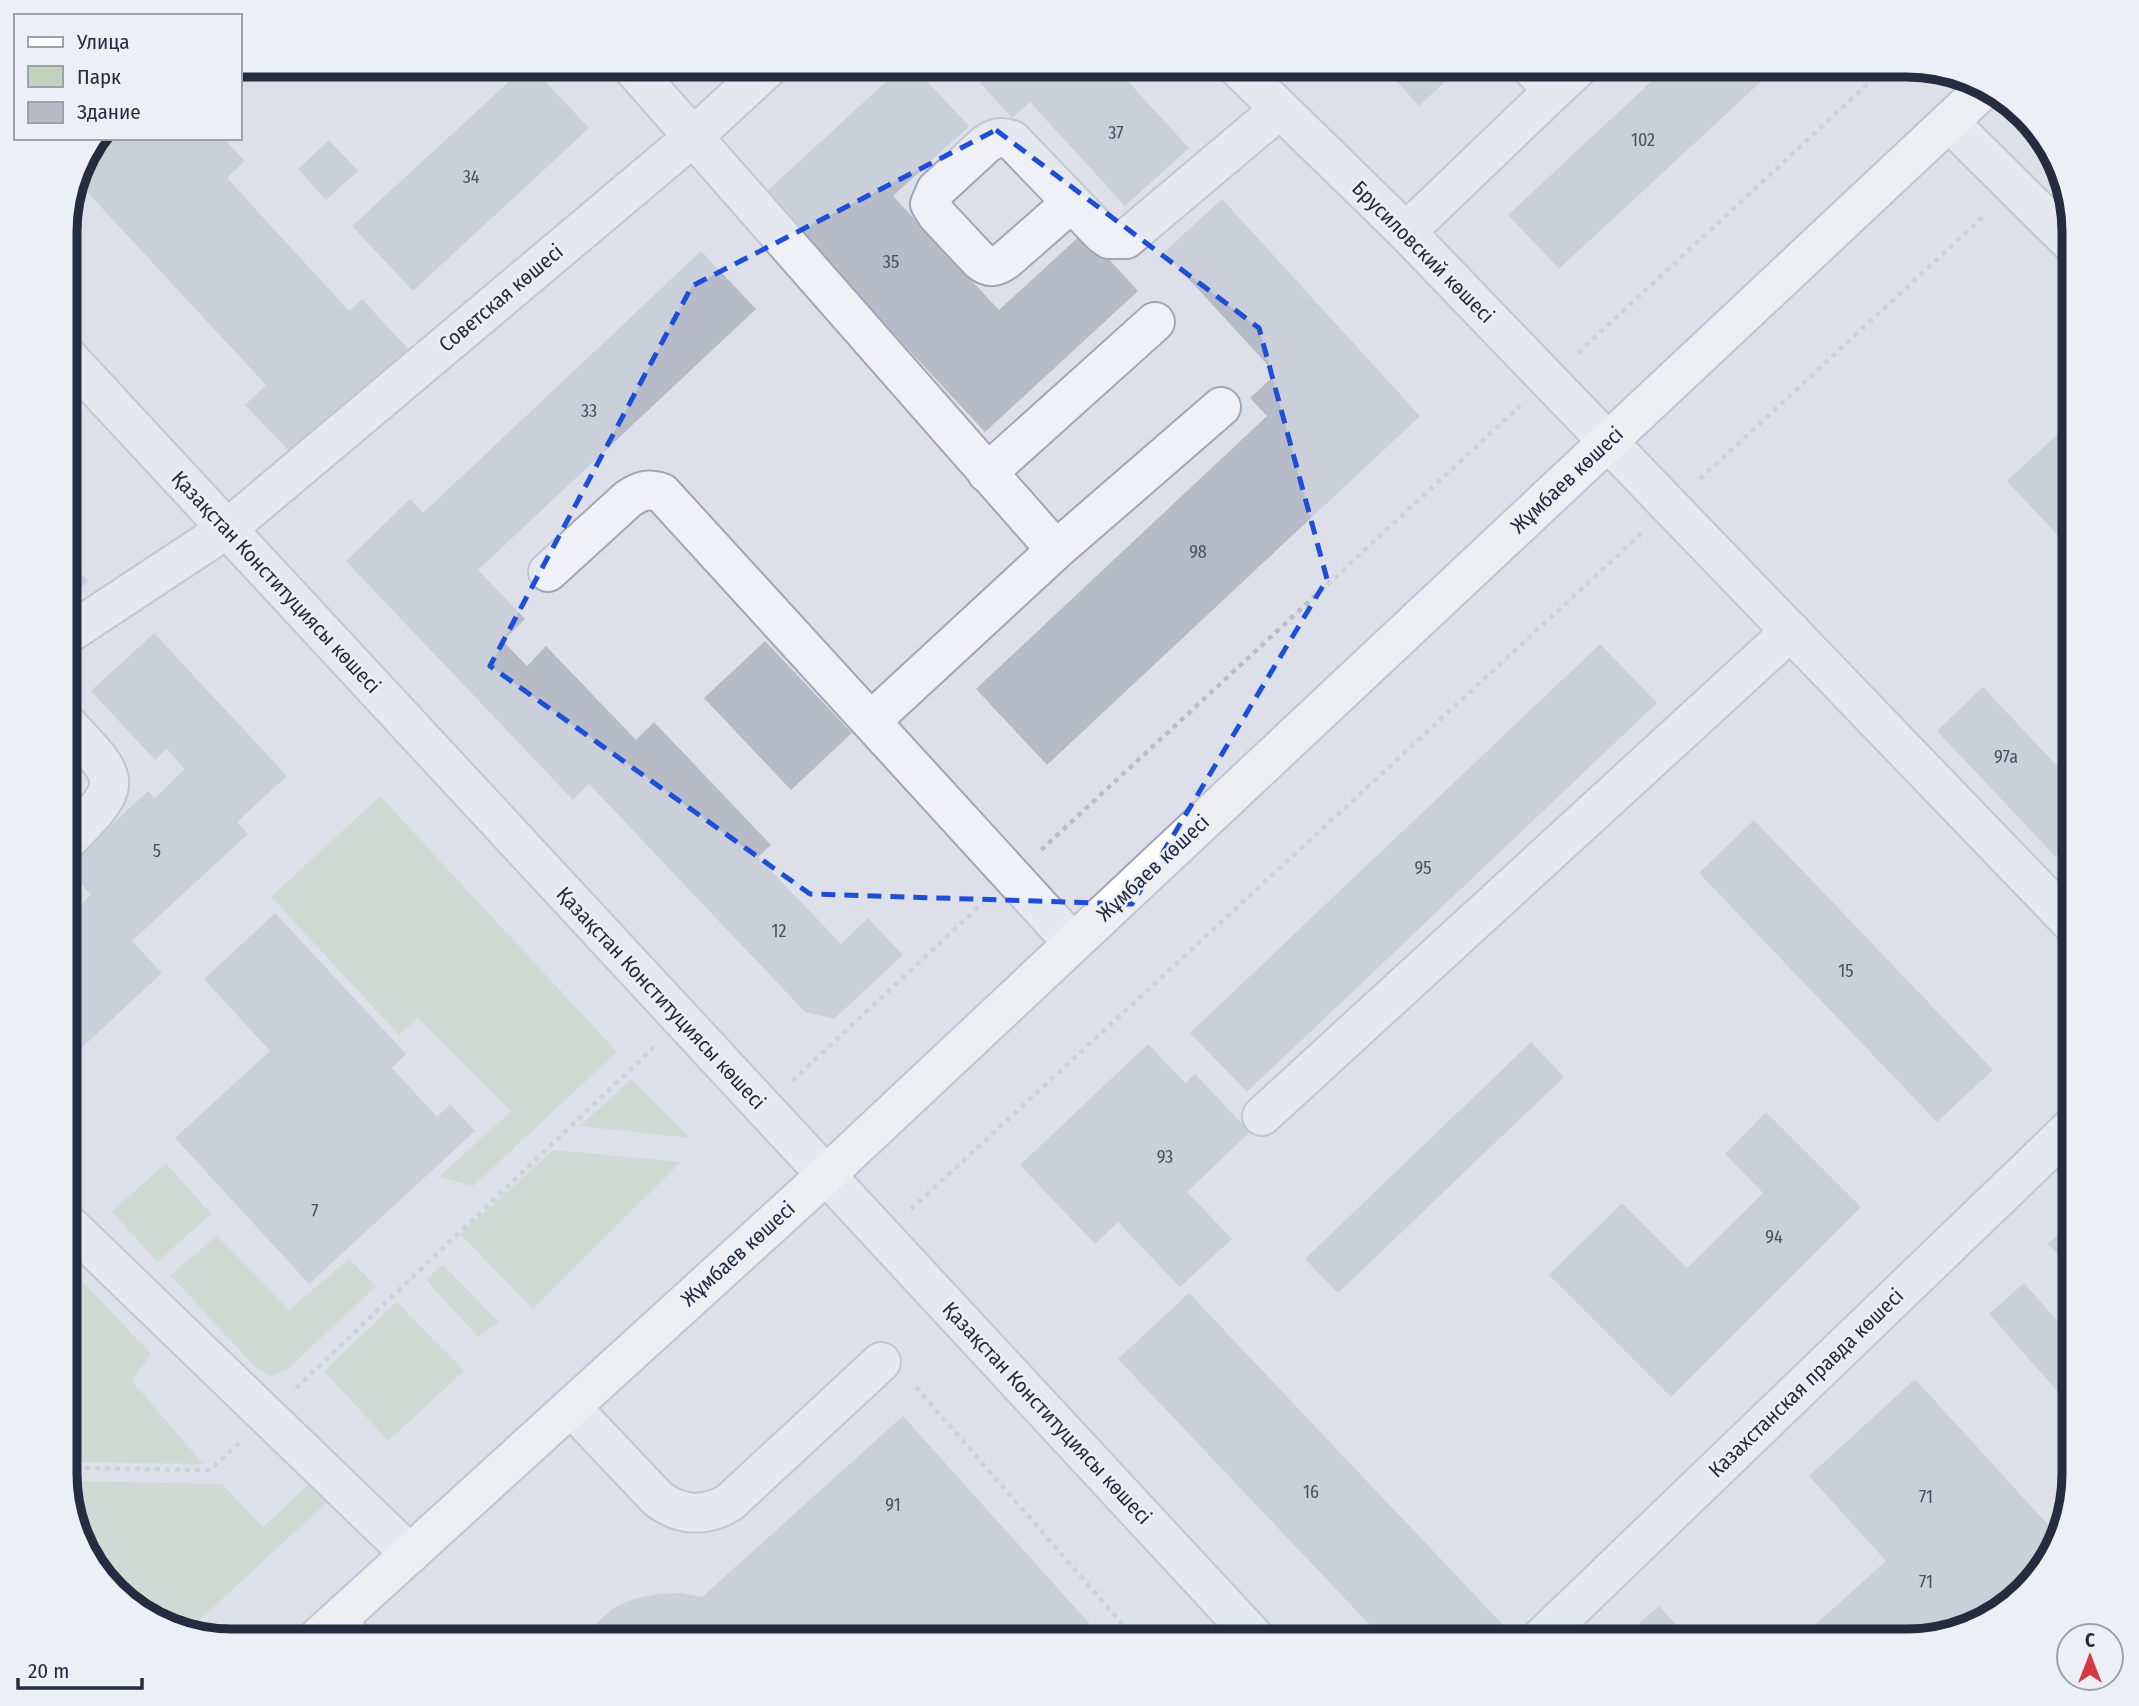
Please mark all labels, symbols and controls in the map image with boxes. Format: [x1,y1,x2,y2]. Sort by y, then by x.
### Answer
legend [14,14,242,140]
text: Улица [76,29,130,55]
text: Парк [77,64,121,90]
text: Здание [77,99,141,125]
house number: 37 [1108,122,1124,144]
house number: 102 [1631,129,1655,151]
house number: 34 [463,166,480,188]
street label: Брусиловский көшесі [1346,175,1500,329]
street label: Советская көшесі [434,238,568,358]
house number: 35 [883,251,899,273]
house number: 33 [581,400,597,422]
street label: Жұмбаев көшесі [1505,421,1629,539]
street label: Қазақстан Конституциясы көшесі [166,465,386,699]
house number: 98 [1189,541,1207,563]
house number: 97а [1994,746,2018,768]
street label: Жұмбаев көшесі [1091,809,1215,927]
house number: 5 [153,840,161,862]
house number: 95 [1414,857,1432,879]
street label: Қазақстан Конституциясы көшесі [551,881,771,1115]
house number: 12 [772,920,787,942]
house number: 15 [1838,960,1854,982]
house number: 93 [1157,1146,1173,1168]
street label: Жұмбаев көшесі [676,1196,800,1312]
house number: 7 [311,1200,319,1222]
house number: 94 [1765,1226,1783,1248]
street label: Казахстанская правда көшесі [1703,1283,1909,1483]
street label: Қазақстан Конституциясы көшесі [937,1296,1157,1530]
house number: 16 [1303,1481,1319,1503]
house number: 71 [1919,1486,1933,1508]
house number: 91 [885,1494,901,1516]
house number: 71 [1919,1571,1933,1593]
north arrow [2055,1622,2125,1692]
text: С [2085,1629,2095,1652]
scale bar [18,1646,142,1690]
text: 20 m [28,1658,69,1684]

